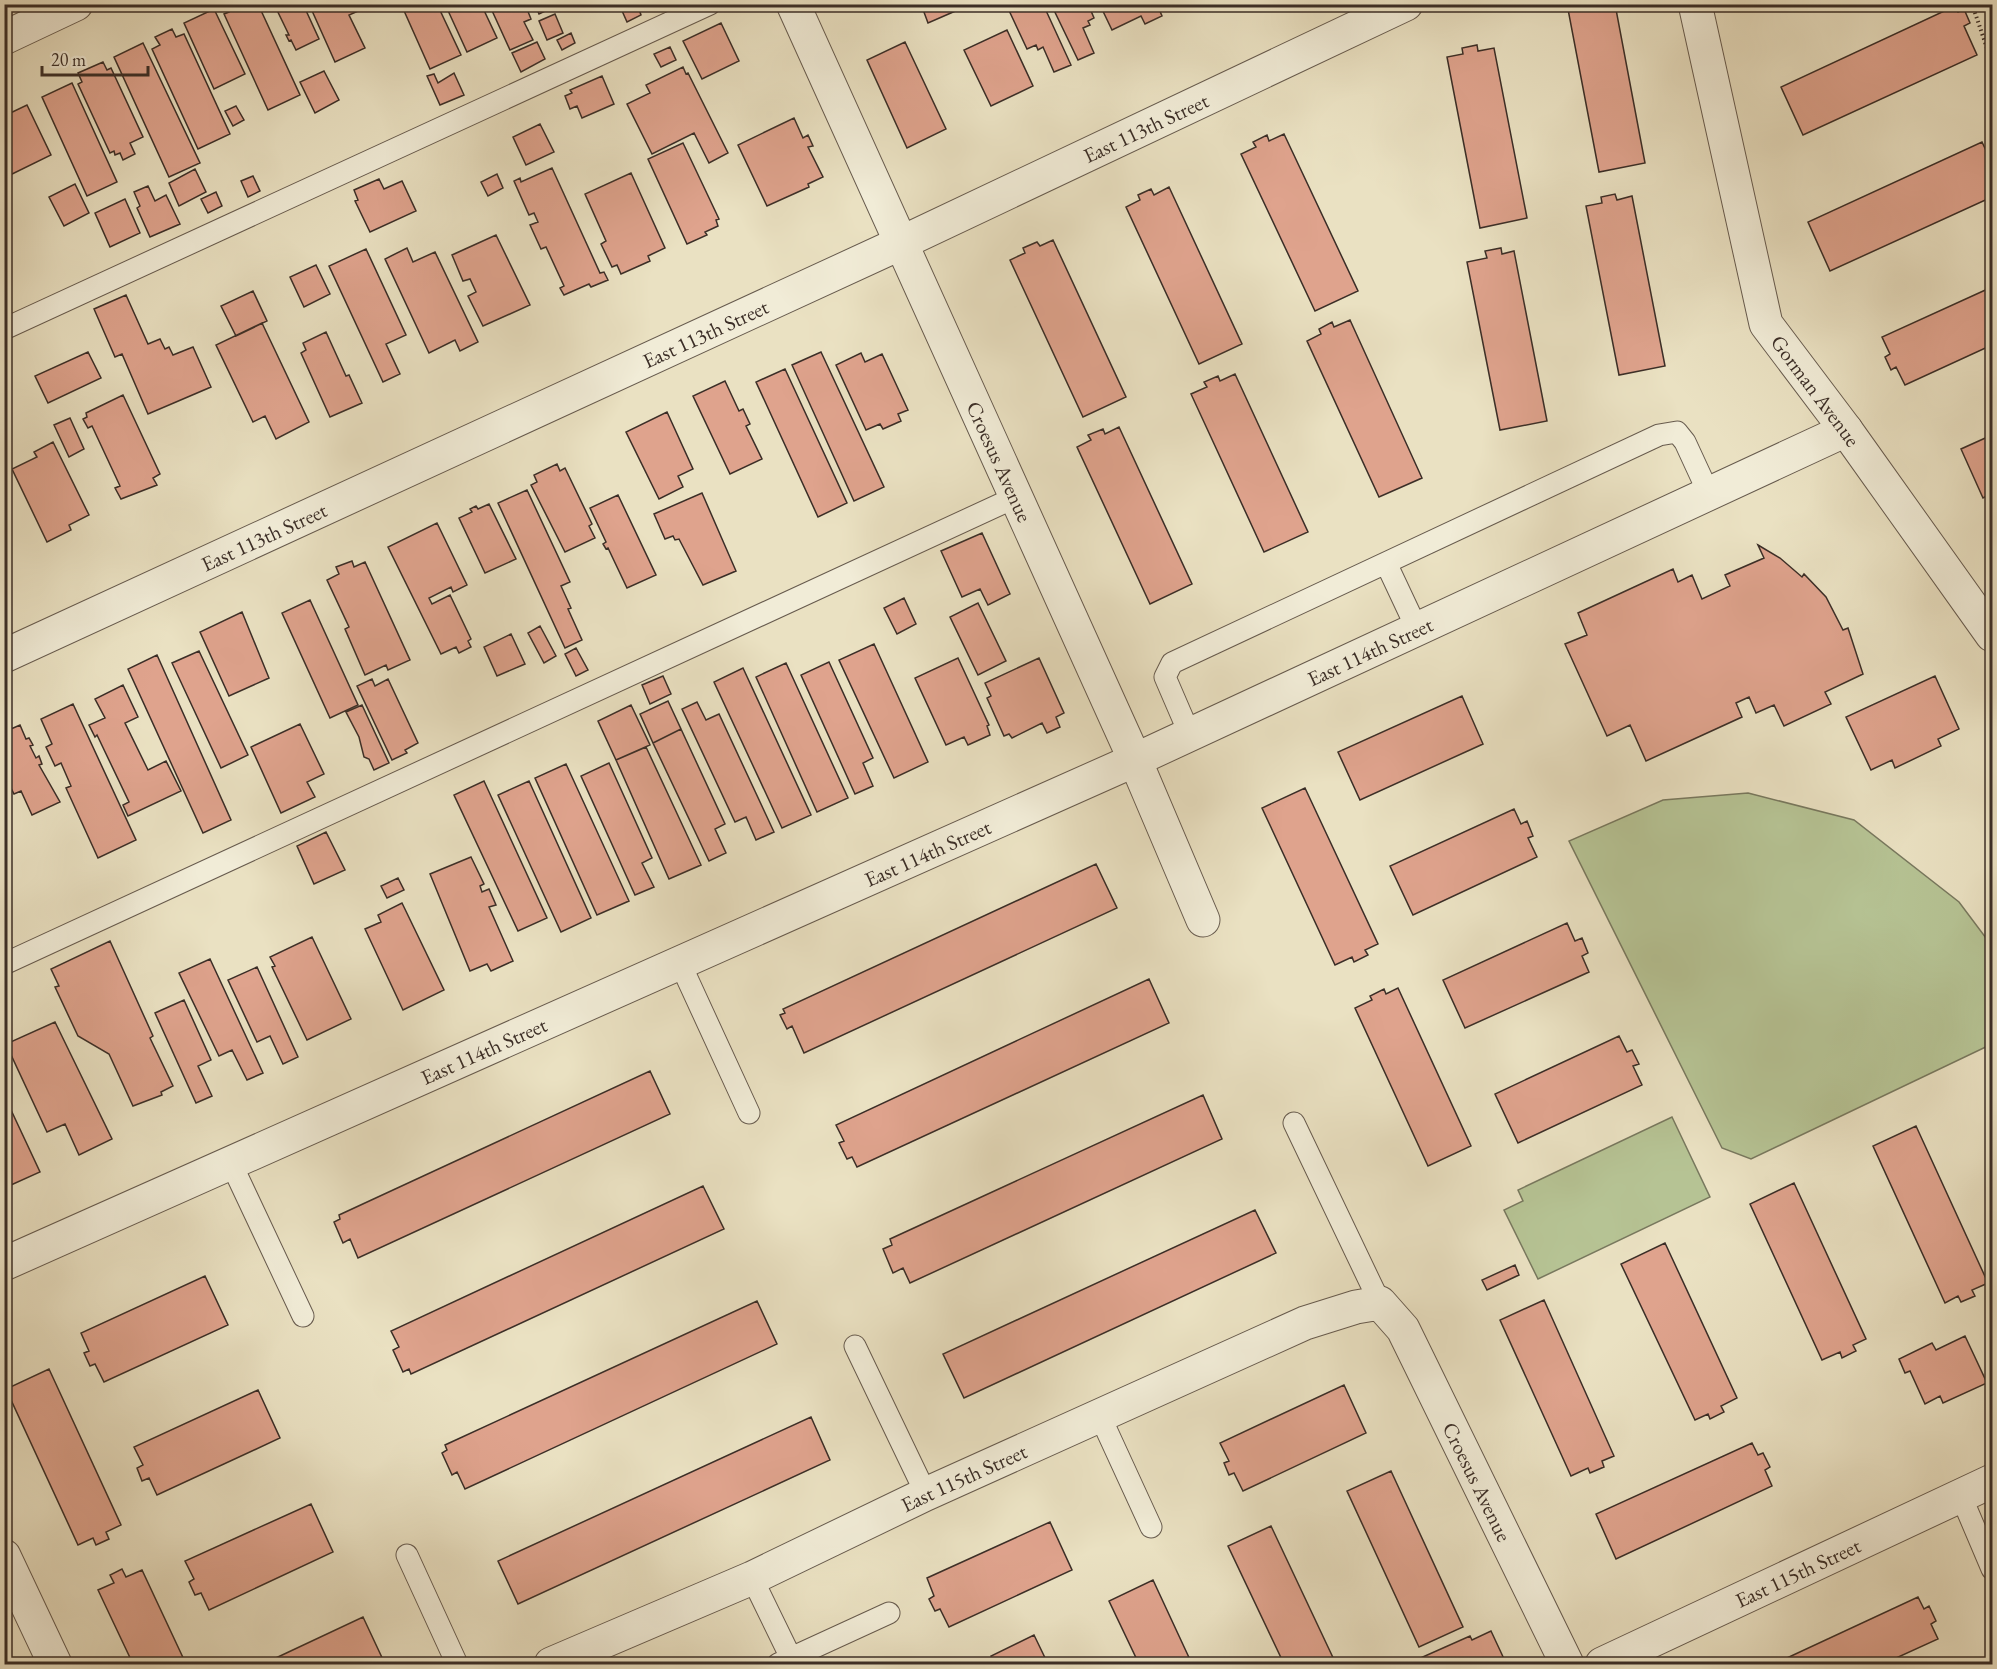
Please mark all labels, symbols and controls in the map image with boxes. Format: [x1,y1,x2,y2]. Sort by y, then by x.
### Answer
scale bar [42,39,148,77]
text: 20 m [51,48,86,71]
street label: East 113th Street [1079,86,1213,168]
street label: East 113th Street [638,292,773,374]
street label: Gorman Avenue [1765,329,1867,452]
street label: Croesus Avenue [961,397,1039,526]
street label: East 113th Street [197,496,331,577]
street label: East 114th Street [1303,610,1437,692]
street label: East 114th Street [860,812,995,892]
street label: East 114th Street [416,1010,551,1090]
street label: Croesus Avenue [1437,1417,1518,1546]
street label: East 115th Street [896,1437,1031,1518]
street label: East 115th Street [1731,1531,1865,1613]

